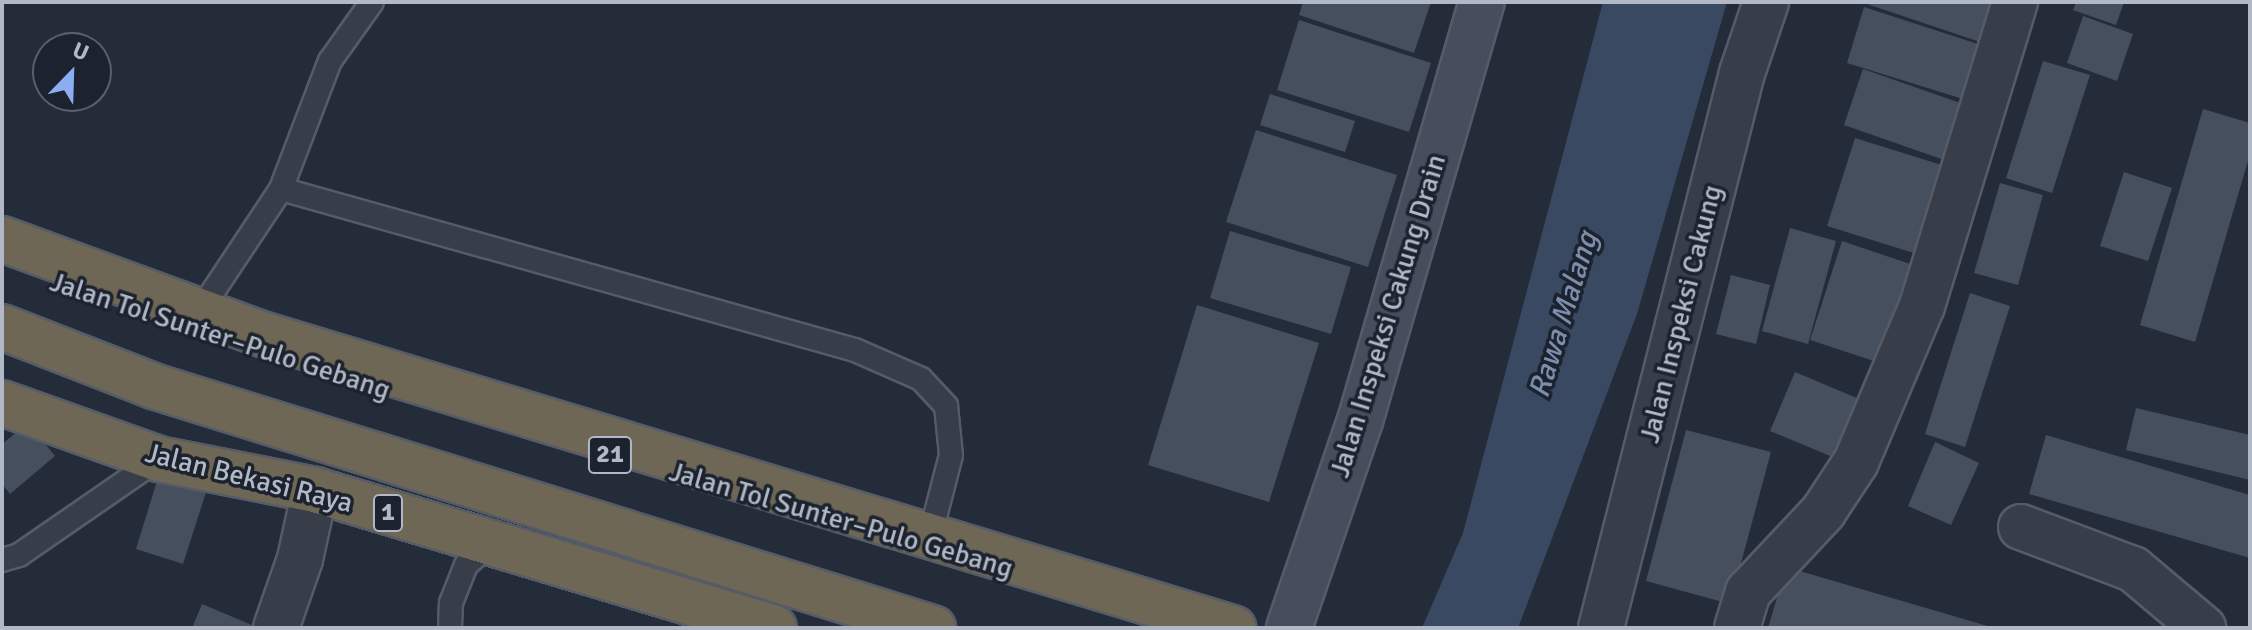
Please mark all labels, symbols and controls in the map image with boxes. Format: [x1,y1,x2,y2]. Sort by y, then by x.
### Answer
north arrow [32,32,112,112]
text: U [69,36,93,67]
street label: Jalan Inspeksi Cakung Drain [1323,150,1453,482]
street label: Jalan Inspeksi Cakung [1633,182,1729,446]
water label: Rawa Malang [1522,228,1606,402]
street label: Jalan Tol Sunter–Pulo Gebang [46,265,394,407]
road number: 21 [586,433,634,477]
street label: Jalan Bekasi Raya [142,436,356,520]
street label: Jalan Tol Sunter–Pulo Gebang [665,455,1017,585]
road number: 1 [372,491,404,535]

